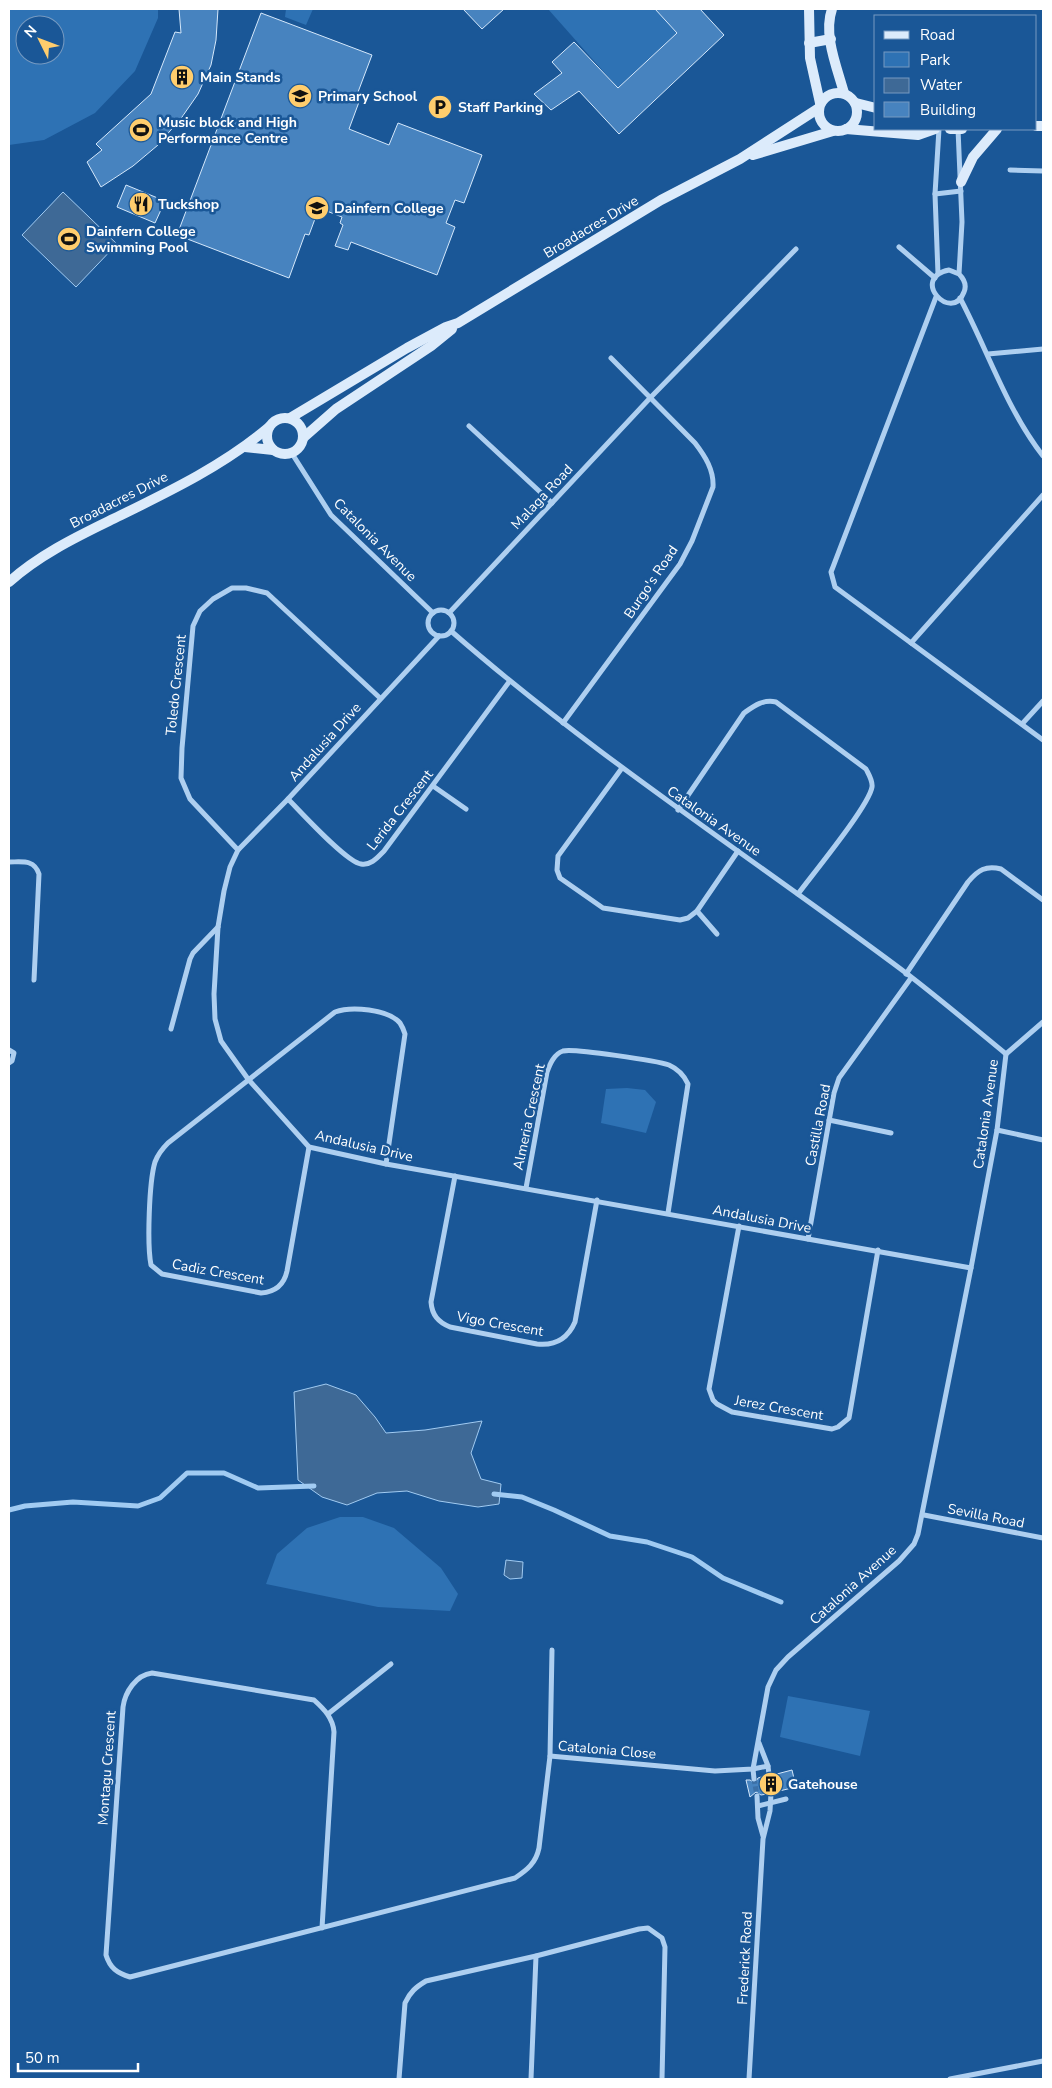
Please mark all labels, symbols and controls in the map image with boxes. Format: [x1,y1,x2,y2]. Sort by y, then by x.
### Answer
north arrow [15,15,65,65]
legend [874,15,1037,130]
text: N [20,21,41,42]
text: Road [920,25,955,45]
text: Park [920,50,950,70]
building icon: Main Stands [169,64,195,90]
place label: Main Stands [200,68,281,87]
text: Water [920,75,963,95]
school or university icon: Primary School [287,83,313,109]
place label: Primary School [318,87,418,106]
parking icon: Staff Parking [427,94,453,120]
place label: Staff Parking [458,98,543,117]
text: Building [920,100,976,120]
place label: Music block and High Performance Centre [158,113,297,148]
sports icon: Music block and High Performance Centre [128,117,154,143]
restaurant icon: Tuckshop [128,191,154,217]
street label: Broadacres Drive [540,191,642,263]
place label: Tuckshop [158,195,219,214]
school or university icon: Dainfern College [304,195,330,221]
place label: Dainfern College [334,199,444,218]
place label: Dainfern College Swimming Pool [86,222,196,257]
sports icon: Dainfern College Swimming Pool [56,226,82,252]
street label: Malaga Road [507,460,577,534]
street label: Broadacres Drive [67,467,171,533]
street label: Catalonia Avenue [329,494,421,586]
street label: Burgo's Road [620,542,682,622]
street label: Toledo Crescent [161,634,191,736]
street label: Andalusia Drive [284,699,366,785]
street label: Lerida Crescent [362,766,438,854]
street label: Catalonia Avenue [663,781,765,861]
street label: Catalonia Avenue [969,1058,1003,1170]
street label: Almeria Crescent [508,1062,550,1172]
street label: Castilla Road [801,1082,835,1168]
street label: Andalusia Drive [313,1126,415,1166]
street label: Andalusia Drive [711,1200,813,1238]
street label: Cadiz Crescent [170,1255,266,1289]
street label: Vigo Crescent [454,1307,545,1341]
street label: Jerez Crescent [732,1391,825,1425]
street label: Sevilla Road [946,1499,1026,1533]
street label: Catalonia Avenue [806,1541,900,1629]
street label: Montagu Crescent [94,1710,120,1826]
street label: Catalonia Close [557,1736,657,1764]
building icon: Gatehouse [758,1771,784,1797]
place label: Gatehouse [788,1775,858,1794]
street label: Frederick Road [733,1911,757,2005]
scale bar [18,2040,138,2072]
text: 50 m [25,2048,60,2068]

